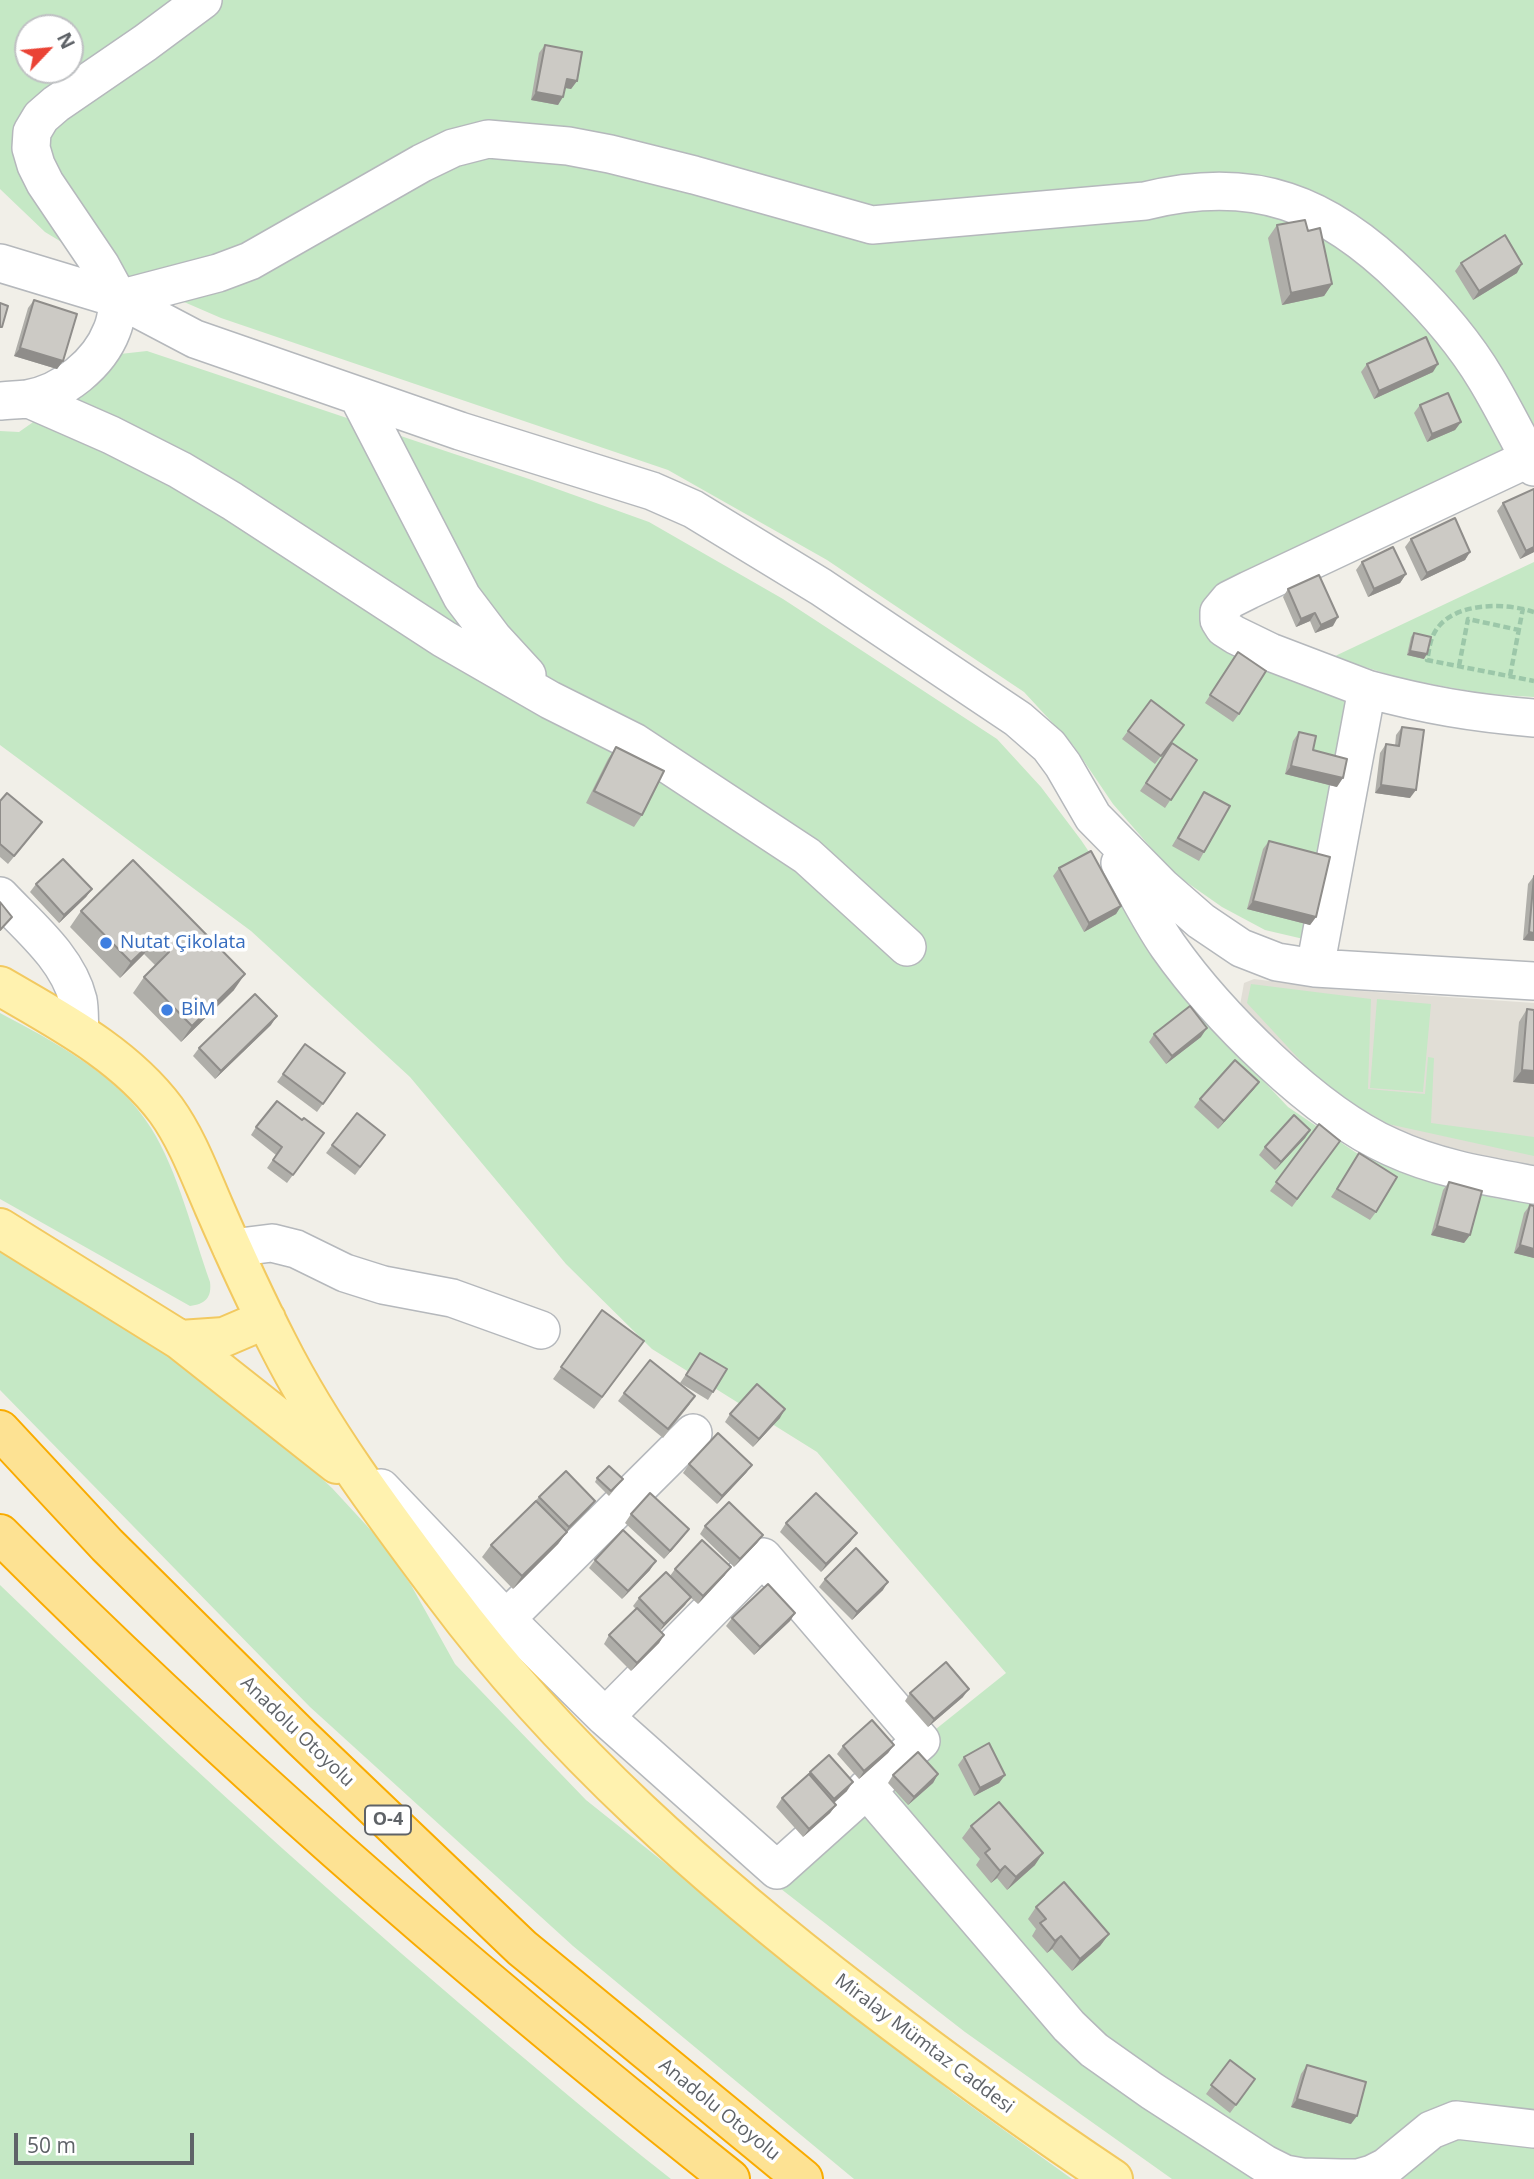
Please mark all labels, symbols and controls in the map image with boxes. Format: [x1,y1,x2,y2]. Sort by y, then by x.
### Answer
north arrow [14,14,84,84]
text: N [51,28,81,53]
place label: Nutat Çikolata [120,932,246,954]
marker: Nutat Çikolata [98,935,114,951]
place label: BİM [181,999,216,1021]
marker: BİM [159,1002,175,1018]
street label: Anadolu Otoyolu [235,1672,359,1792]
road number: O-4 [365,1806,411,1834]
street label: Miralay Mümtaz Caddesi [830,1969,1018,2119]
street label: Anadolu Otoyolu [654,2054,784,2166]
scale bar [18,2120,198,2164]
text: 50 m [27,2131,76,2159]

